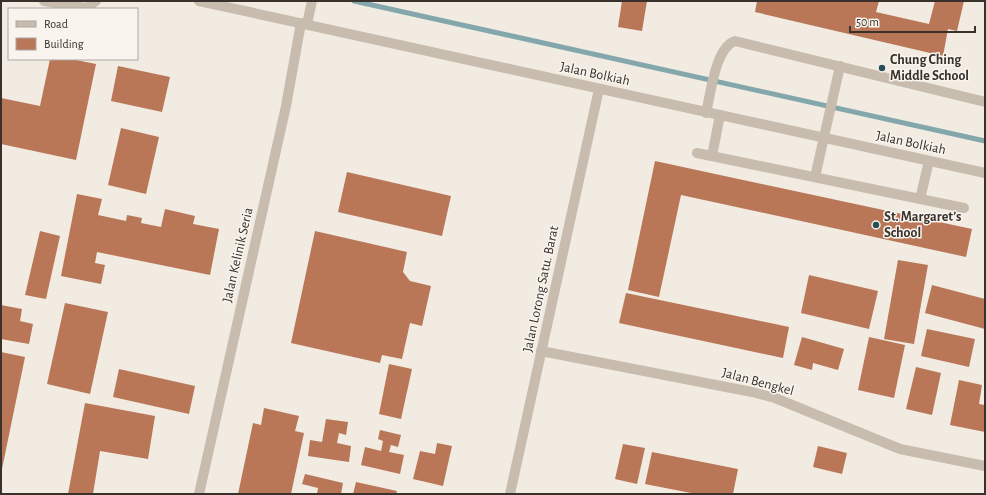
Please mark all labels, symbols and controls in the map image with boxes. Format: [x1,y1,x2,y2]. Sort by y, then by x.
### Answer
legend [8,8,138,60]
scale bar [850,8,975,34]
text: 50 m [856,16,879,28]
text: Road [44,18,68,30]
text: Building [44,38,84,50]
place label: Chung Ching Middle School [890,53,969,83]
street label: Jalan Bolkiah [559,60,631,88]
marker: Chung Ching Middle School [877,63,887,73]
street label: Jalan Bolkiah [875,129,947,157]
street label: Jalan Kelinik Seria [220,206,256,304]
place label: St. Margaret’s School [884,210,961,240]
marker: St. Margaret’s School [871,220,881,230]
street label: Jalan Lorong Satu. Barat [521,224,561,353]
street label: Jalan Bengkel [721,366,795,398]

